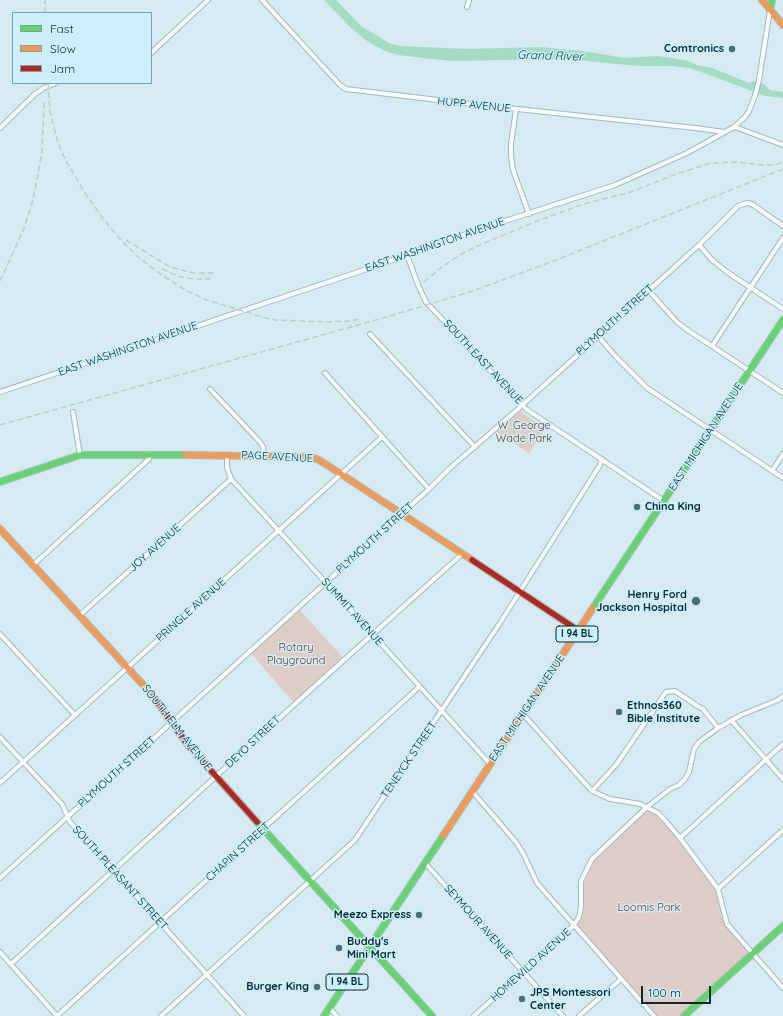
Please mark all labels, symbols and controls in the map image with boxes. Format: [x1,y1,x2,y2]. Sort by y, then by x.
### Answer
legend [12,12,152,84]
text: Fast [50,21,74,36]
text: Slow [50,41,76,56]
place label: Comtronics [664,42,724,56]
marker: Comtronics [727,44,737,54]
water label: Grand River [517,48,583,64]
text: Jam [50,61,75,76]
street label: HUPP AVENUE [437,95,511,115]
street label: EAST WASHINGTON AVENUE [364,215,506,275]
street label: PLYMOUTH STREET [573,282,657,358]
street label: SOUTH EAST AVENUE [440,317,526,407]
street label: EAST WASHINGTON AVENUE [57,319,199,379]
street label: EAST MICHIGAN AVENUE [666,380,746,494]
park label: W. George Wade Park [496,419,552,445]
street label: PAGE AVENUE [241,449,313,465]
street label: PLYMOUTH STREET [333,500,417,576]
place label: China King [645,500,701,514]
marker: China King [632,502,642,512]
street label: JOY AVENUE [126,521,184,575]
street label: PRINGLE AVENUE [153,575,229,645]
street label: SUMMIT AVENUE [318,575,386,649]
place label: Henry Ford Jackson Hospital [596,588,687,614]
marker: Henry Ford Jackson Hospital [690,595,702,607]
road number: I 94 BL [556,626,598,642]
park label: Rotary Playground [267,641,325,667]
street label: EAST MICHIGAN AVENUE [486,652,568,764]
street label: SOUTH ELM AVENUE [139,682,215,774]
place label: Ethnos360 Bible Institute [627,699,700,725]
marker: Ethnos360 Bible Institute [614,707,624,717]
street label: DEYO STREET [223,713,283,771]
street label: TENEYCK STREET [378,719,440,801]
street label: PLYMOUTH STREET [75,734,159,810]
street label: CHAPIN STREET [203,820,273,884]
street label: SOUTH PLEASANT STREET [70,823,170,933]
street label: SEYMOUR AVENUE [441,882,515,962]
park label: Loomis Park [618,901,680,915]
place label: Meezo Express [334,908,411,922]
marker: Meezo Express [414,910,424,920]
street label: HOMEWILD AVENUE [488,925,574,1005]
place label: Buddy's Mini Mart [347,935,396,961]
marker: Buddy's Mini Mart [334,943,344,953]
road number: I 94 BL [326,974,368,990]
scale bar [643,978,713,1004]
place label: Burger King [246,980,309,994]
marker: Burger King [312,982,322,992]
text: 100 m [648,985,681,1000]
place label: JPS Montessori Center [530,986,611,1012]
marker: JPS Montessori Center [517,994,527,1004]

